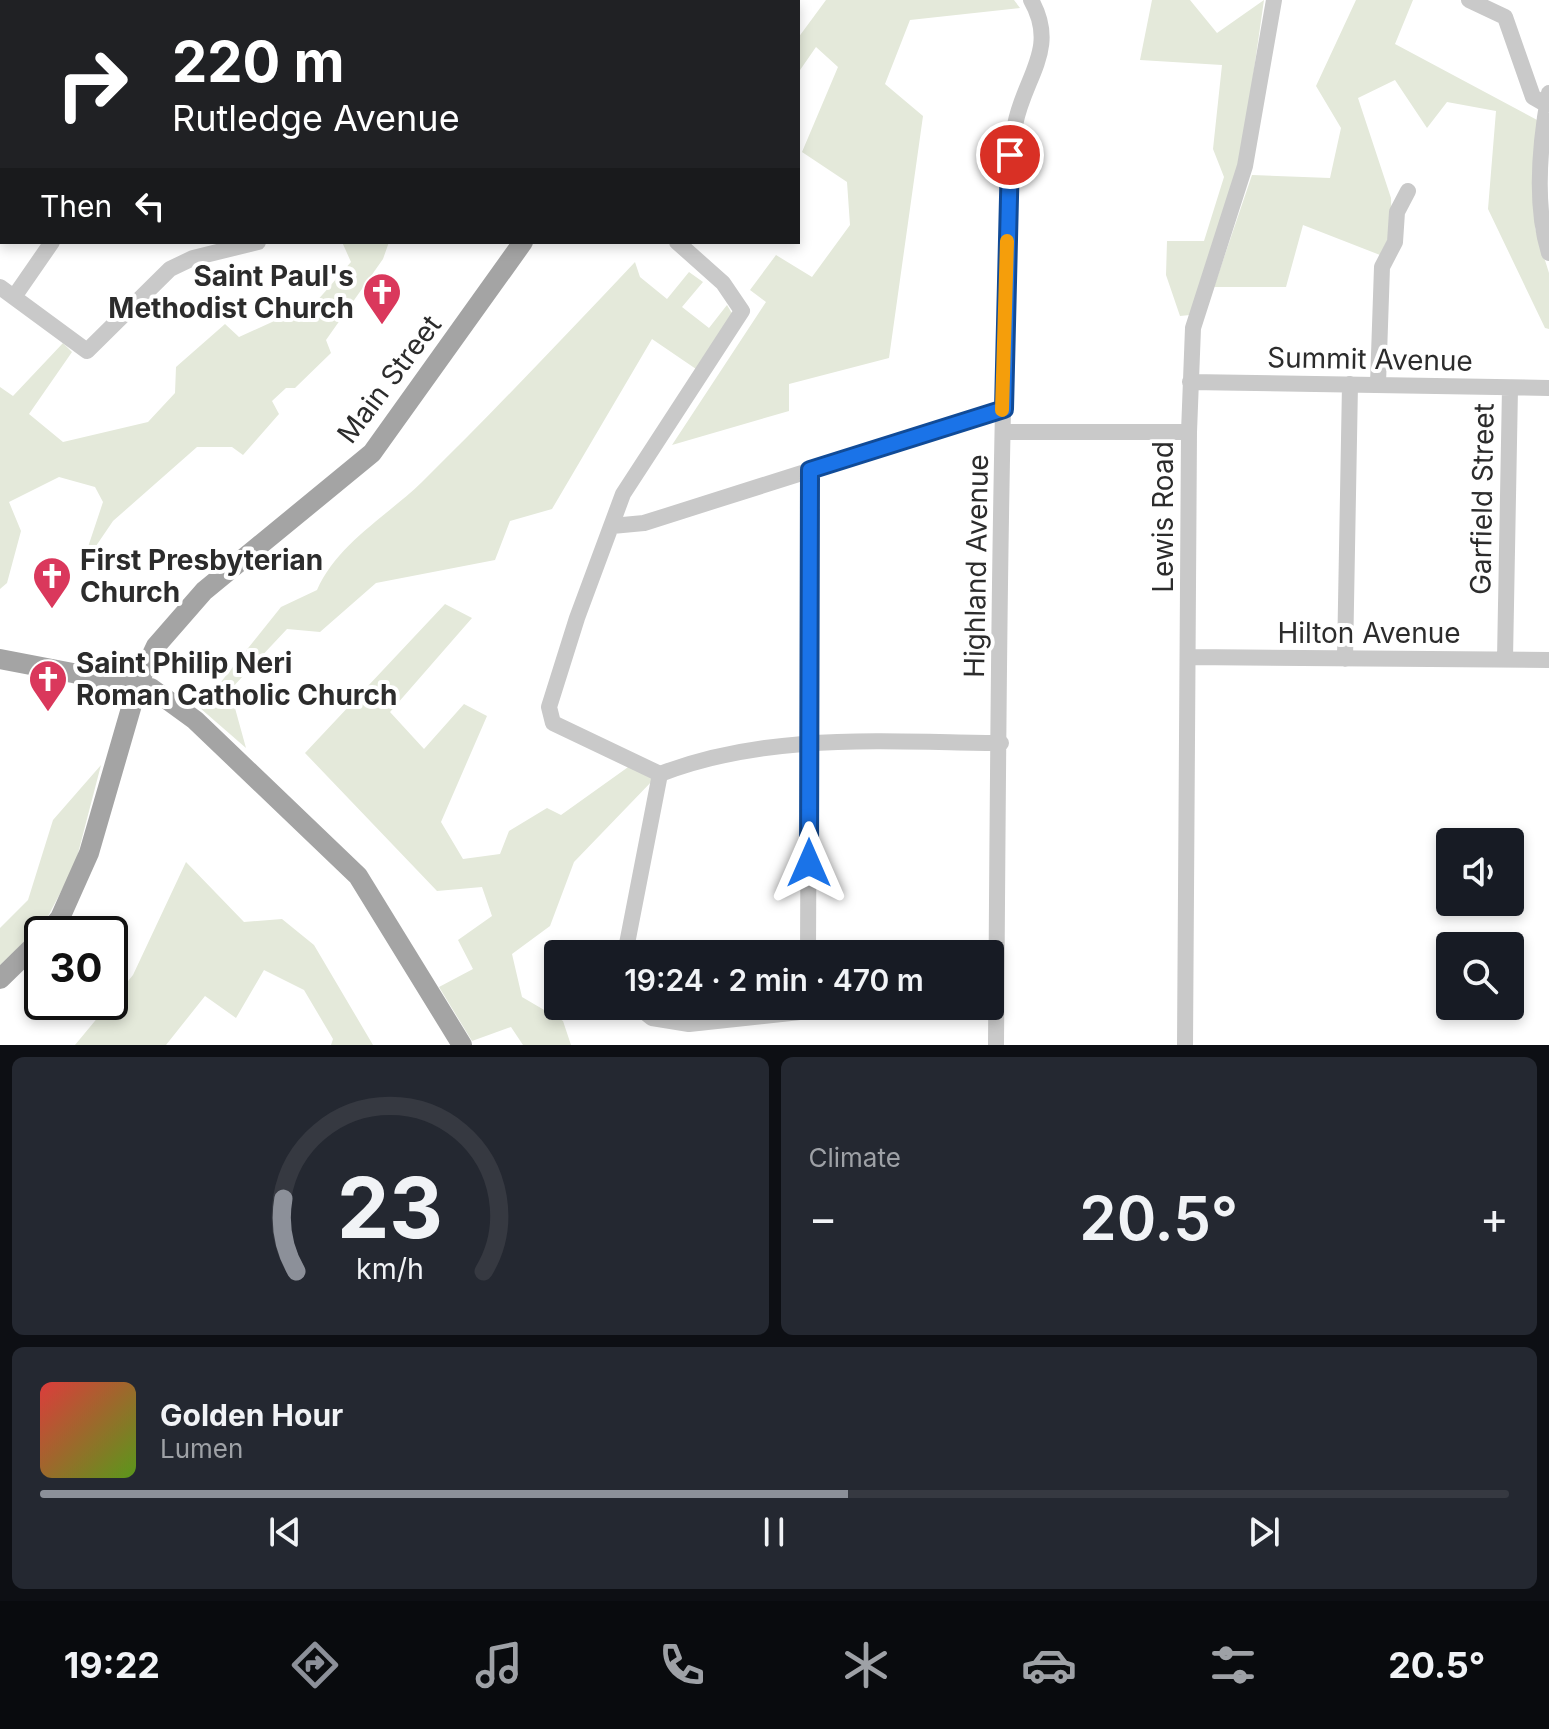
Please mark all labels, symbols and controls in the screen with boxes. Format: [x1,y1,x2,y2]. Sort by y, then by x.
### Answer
text: 220 m [172,28,345,96]
icon: right [40,32,144,136]
text: Rutledge Avenue [172,96,460,140]
pin [976,121,1044,189]
icon: arrive [988,133,1032,177]
icon: left [128,184,172,228]
text: Then [40,188,112,224]
place label: Saint Paul's Methodist Church [108,259,354,325]
church icon: Saint Paul's Methodist Church [361,271,403,326]
street label: Main Street [330,308,448,450]
street label: Summit Avenue [1267,340,1473,378]
street label: Garfield Street [1463,403,1501,595]
street label: Lewis Road [1146,441,1180,593]
street label: Highland Avenue [957,454,995,678]
place label: First Presbyterian Church [80,543,323,609]
church icon: First Presbyterian Church [31,555,73,610]
street label: Hilton Avenue [1277,616,1461,650]
place label: Saint Philip Neri Roman Catholic Church [76,646,397,712]
church icon: Saint Philip Neri Roman Catholic Church [27,658,69,713]
position arrow [767,821,851,905]
map controls [1436,828,1524,1020]
button: sound [1436,828,1524,916]
speed limit sign: 30 [24,916,128,1020]
button: search [1436,932,1524,1020]
text: 19:24 · 2 min · 470 m [624,962,924,998]
text: Climate [809,1142,901,1173]
text: 23 [337,1157,443,1258]
text: 20.5° [1079,1182,1238,1254]
text: − [809,1191,838,1245]
text: + [1480,1191,1509,1245]
text: km/h [356,1251,424,1286]
text: Golden Hour [160,1397,343,1433]
text: Lumen [160,1433,243,1464]
icon: previous [263,1510,307,1554]
icon: pause [752,1510,796,1554]
icon: next [1242,1510,1286,1554]
icon: directions [287,1637,343,1693]
icon: music [471,1637,527,1693]
icon: phone [654,1637,710,1693]
icon: climate [838,1637,894,1693]
icon: car [1021,1637,1077,1693]
icon: filters [1205,1637,1261,1693]
text: 19:22 [64,1643,160,1687]
text: 20.5° [1388,1643,1485,1687]

